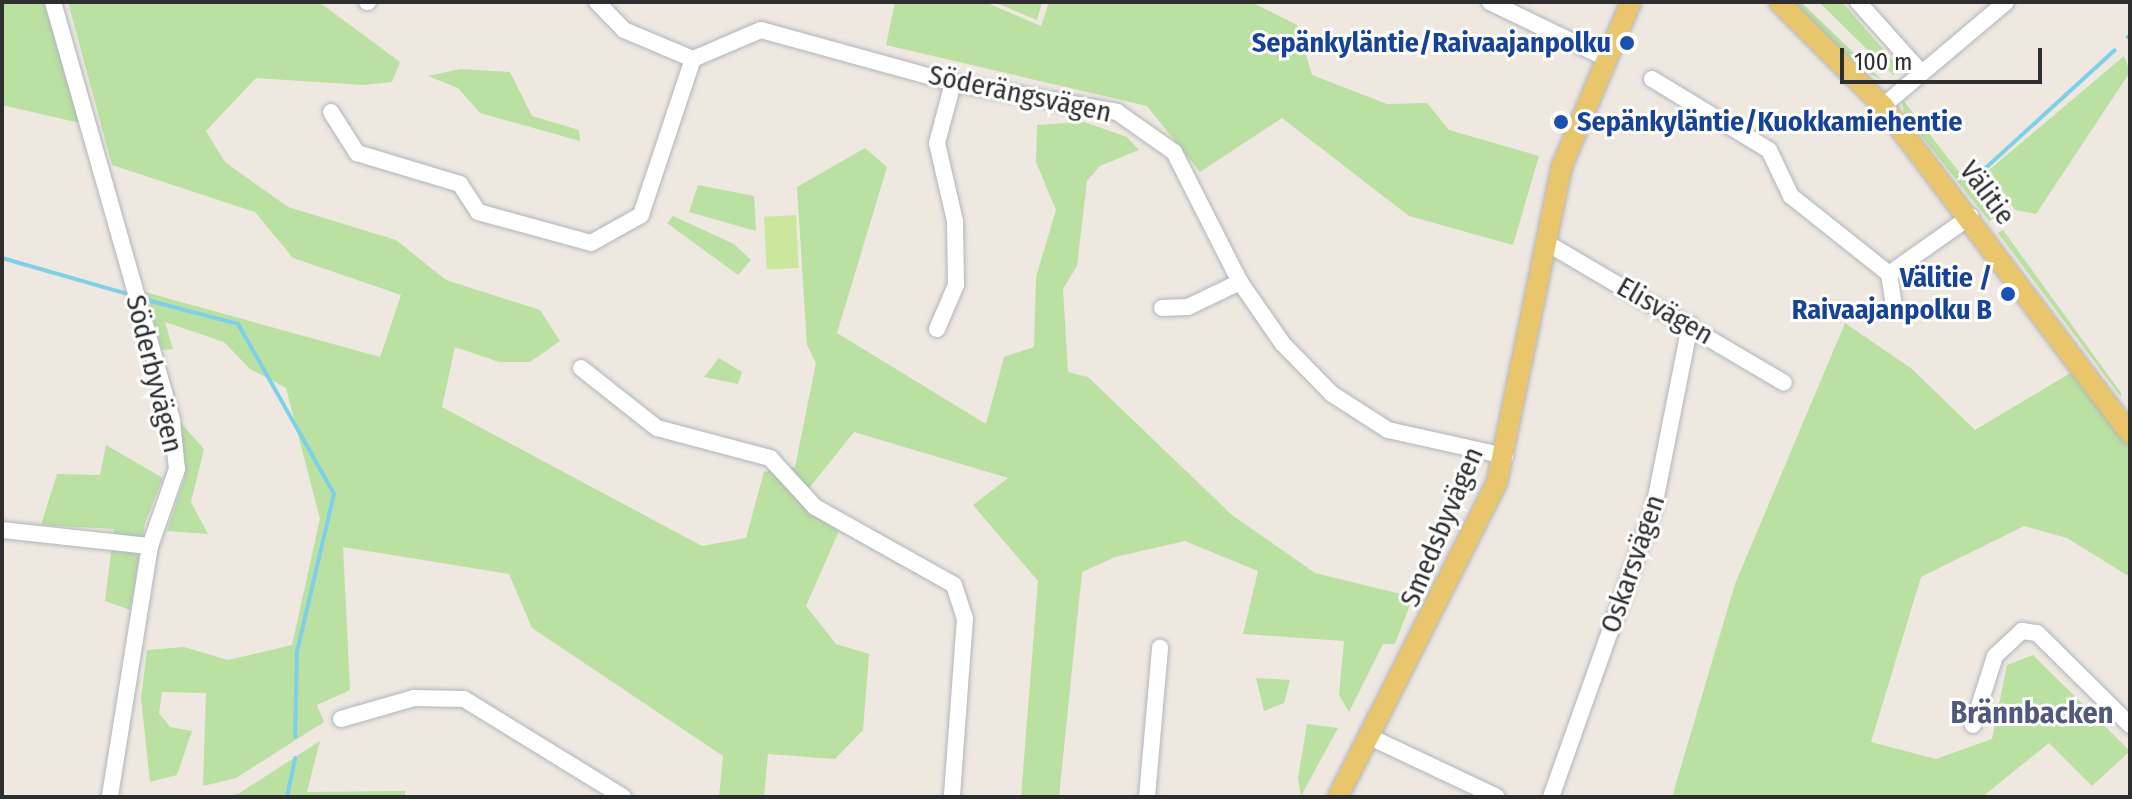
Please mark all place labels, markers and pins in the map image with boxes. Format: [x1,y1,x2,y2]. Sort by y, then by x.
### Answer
place label: Sepänkyläntie/Raivaajanpolku [1252,26,1611,60]
marker: Sepänkyläntie/Raivaajanpolku [1618,34,1636,52]
place label: Sepänkyläntie/Kuokkamiehentie [1577,105,1962,139]
marker: Sepänkyläntie/Kuokkamiehentie [1552,113,1570,131]
place label: Välitie / Raivaajanpolku B [1792,261,1992,327]
marker: Välitie / Raivaajanpolku B [1999,285,2017,303]

